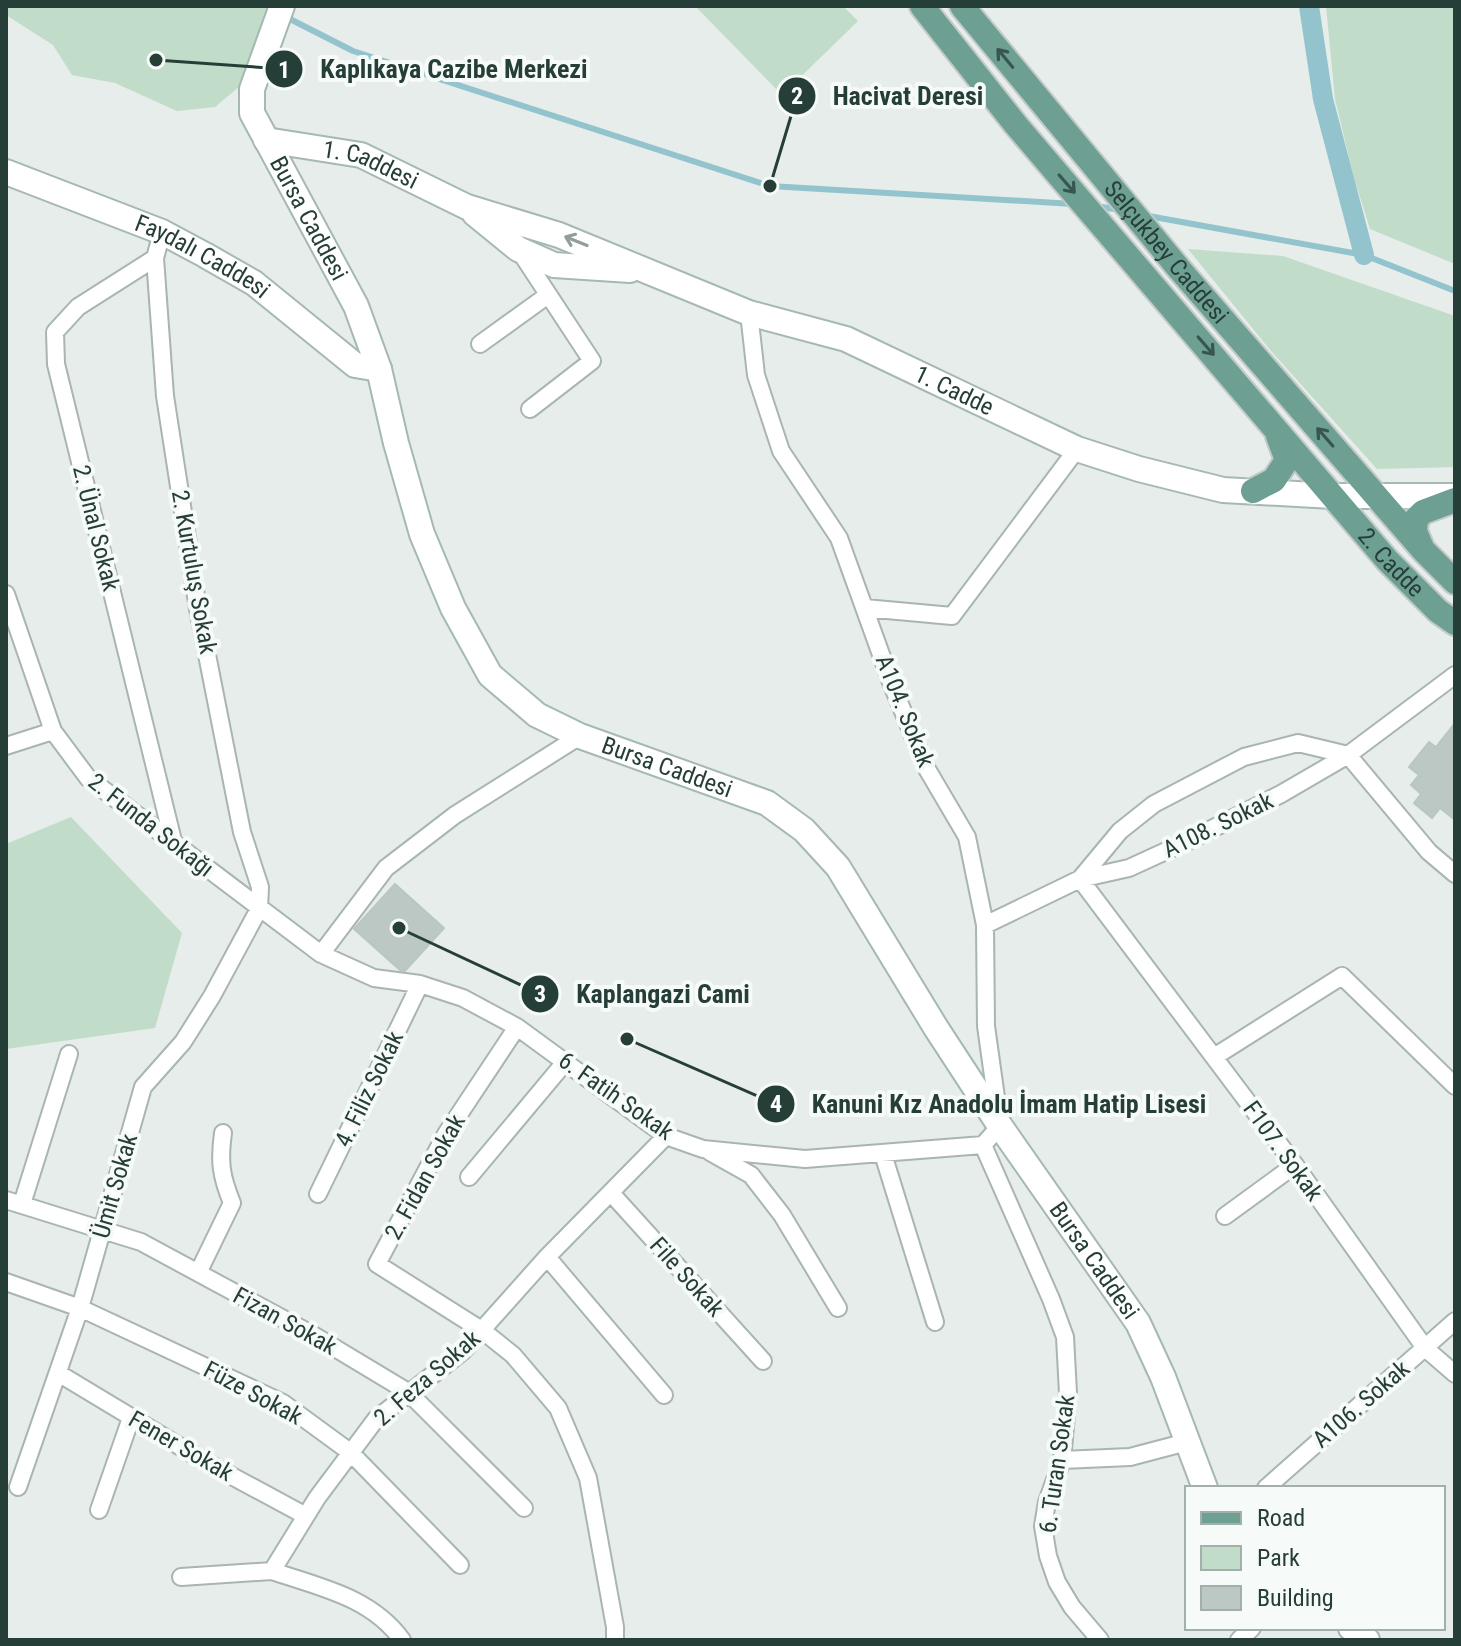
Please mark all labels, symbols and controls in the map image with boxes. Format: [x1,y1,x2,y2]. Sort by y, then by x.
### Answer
callout: Kaplıkaya Cazibe Merkezi [264,44,603,94]
one-way arrow [996,48,1014,69]
text: Kaplıkaya Cazibe Merkezi [320,54,588,84]
text: 1 [278,56,290,84]
callout: Hacivat Deresi [777,71,1000,121]
text: Hacivat Deresi [833,81,983,111]
text: 2 [791,82,803,110]
street label: 1. Caddesi [321,135,423,195]
street label: Bursa Caddesi [264,152,354,285]
one-way arrow [1058,173,1076,194]
street label: Selçukbey Caddesi [1098,175,1234,329]
street label: Faydalı Caddesi [131,209,275,304]
one-way arrow [564,233,589,248]
one-way arrow [1197,336,1215,356]
street label: 1. Cadde [910,360,998,421]
one-way arrow [1316,428,1334,448]
street label: 2. Ünal Sokak [67,462,125,594]
street label: 2. Kurtuluş Sokak [166,488,222,656]
street label: 2. Cadde [1352,523,1430,603]
street label: A104. Sokak [870,651,940,772]
street label: Bursa Caddesi [598,731,736,803]
street label: 2. Funda Sokağı [83,767,219,883]
street label: A108. Sokak [1158,786,1278,864]
callout: Kaplangazi Cami [520,969,766,1019]
text: Kaplangazi Cami [576,979,750,1009]
text: 3 [534,980,546,1008]
street label: 4. Filiz Sokak [329,1026,409,1152]
street label: 6. Fatih Sokak [553,1046,679,1146]
callout: Kanuni Kız Anadolu İmam Hatip Lisesi [756,1079,1223,1129]
text: Kanuni Kız Anadolu İmam Hatip Lisesi [812,1089,1206,1119]
text: 4 [770,1090,782,1118]
street label: F107. Sokak [1237,1096,1329,1207]
street label: 2. Fidan Sokak [379,1109,471,1245]
street label: Ümit Sokak [87,1130,143,1241]
street label: Bursa Caddesi [1044,1197,1145,1325]
street label: File Sokak [644,1232,730,1323]
street label: Fizan Sokak [228,1281,342,1361]
street label: 2. Feza Sokak [368,1324,486,1432]
street label: A106. Sokak [1307,1354,1415,1454]
street label: Füze Sokak [199,1355,307,1431]
street label: 6. Turan Sokak [1033,1393,1081,1535]
street label: Fener Sokak [124,1405,238,1487]
legend [1185,1486,1445,1630]
text: Road [1257,1504,1305,1532]
text: Park [1257,1544,1300,1572]
text: Building [1257,1584,1334,1612]

